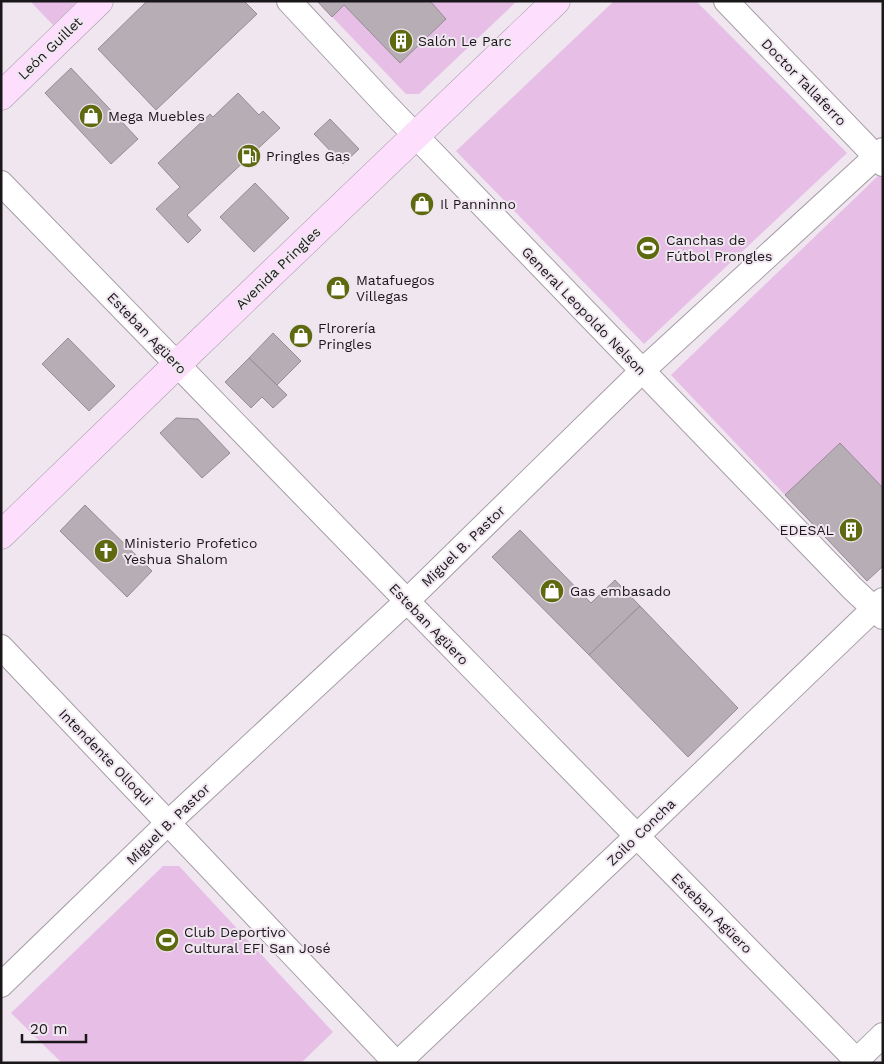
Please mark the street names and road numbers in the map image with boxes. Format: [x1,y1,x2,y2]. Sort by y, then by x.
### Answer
street label: León Guillet [15,13,85,83]
street label: Doctor Tallaferro [758,35,850,129]
street label: Avenida Pringles [232,224,324,312]
street label: General Leopoldo Nelson [519,244,649,378]
street label: Esteban Agüero [104,289,190,377]
street label: Miguel B. Pastor [418,502,508,590]
street label: Esteban Agüero [386,580,472,668]
street label: Intendente Olloqui [56,705,156,809]
street label: Miguel B. Pastor [123,780,213,868]
street label: Zoilo Concha [603,795,679,869]
street label: Esteban Agüero [668,869,756,957]

